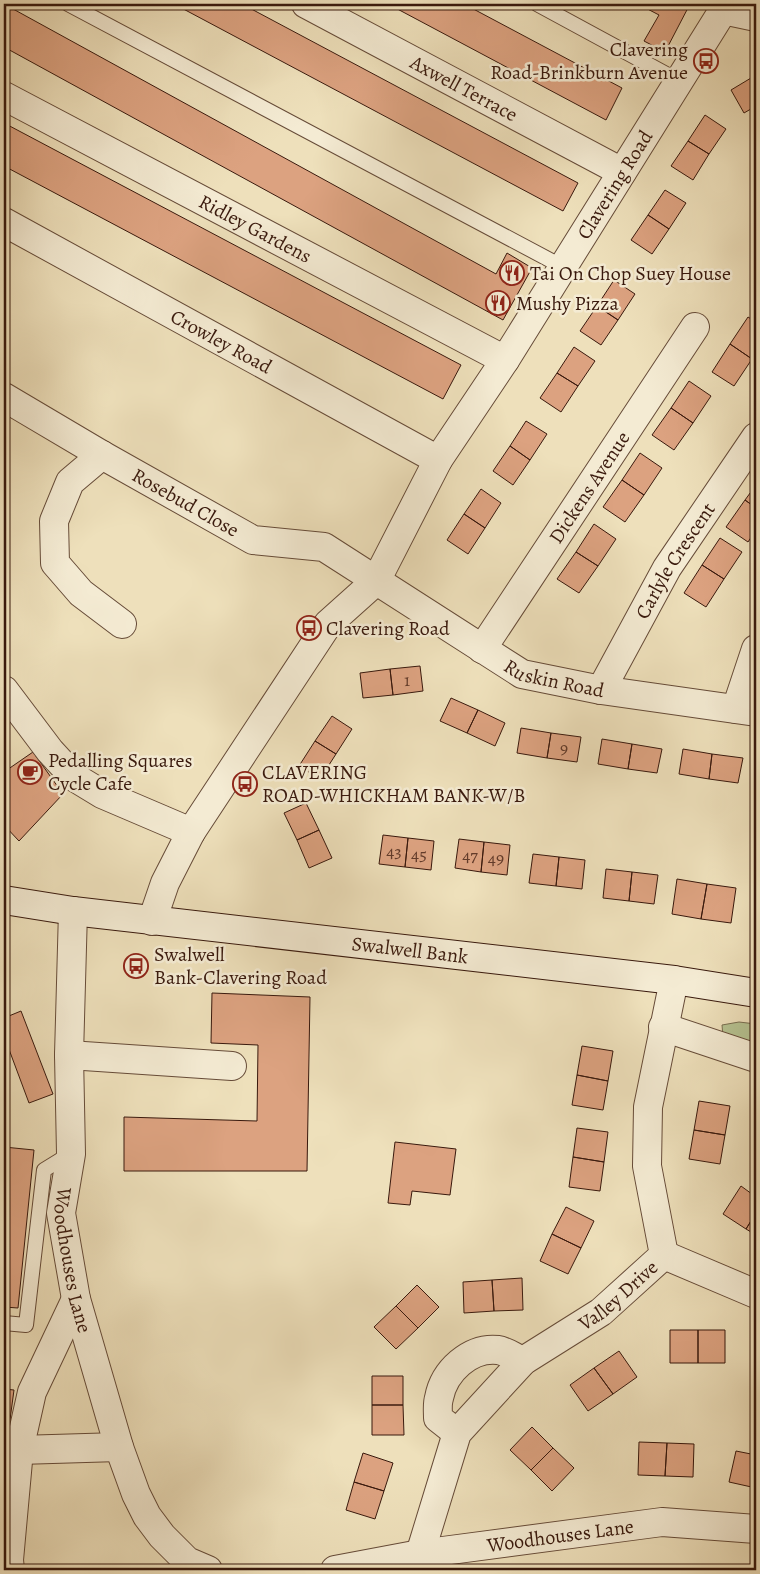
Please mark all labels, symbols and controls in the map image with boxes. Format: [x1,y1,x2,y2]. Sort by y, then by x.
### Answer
place label: Clavering Road-Brinkburn Avenue [490,36,688,86]
street label: Axwell Terrace [404,48,522,128]
bus stop icon: Clavering Road-Brinkburn Avenue [693,48,719,74]
street label: Clavering Road [571,125,659,245]
street label: Ridley Gardens [194,188,316,270]
restaurant icon: Tai On Chop Suey House [499,260,525,286]
place label: Tai On Chop Suey House [530,260,731,287]
restaurant icon: Mushy Pizza [485,290,511,316]
place label: Mushy Pizza [516,290,619,317]
street label: Crowley Road [166,303,277,381]
street label: Dickens Avenue [543,426,636,549]
street label: Rosebud Close [127,462,244,543]
street label: Carlyle Crescent [629,497,722,624]
bus stop icon: Clavering Road [296,615,322,641]
place label: Clavering Road [326,615,450,642]
street label: Ruskin Road [498,653,607,704]
house number: 1 [404,668,410,692]
house number: 9 [560,736,568,760]
place label: Pedalling Squares Cycle Cafe [48,747,193,797]
cafe icon: Pedalling Squares Cycle Cafe [17,759,43,785]
place label: CLAVERING ROAD-WHICKHAM BANK-W/B [262,759,525,809]
bus stop icon: CLAVERING ROAD-WHICKHAM BANK-W/B [232,771,258,797]
house number: 43 [386,839,402,863]
house number: 45 [411,842,427,866]
house number: 47 [462,843,478,867]
house number: 49 [488,846,504,870]
street label: Swalwell Bank [350,930,470,970]
place label: Swalwell Bank-Clavering Road [154,941,327,991]
bus stop icon: Swalwell Bank-Clavering Road [123,953,149,979]
street label: Woodhouses Lane [47,1184,98,1336]
street label: Valley Drive [572,1254,664,1337]
street label: Woodhouses Lane [484,1513,635,1559]

